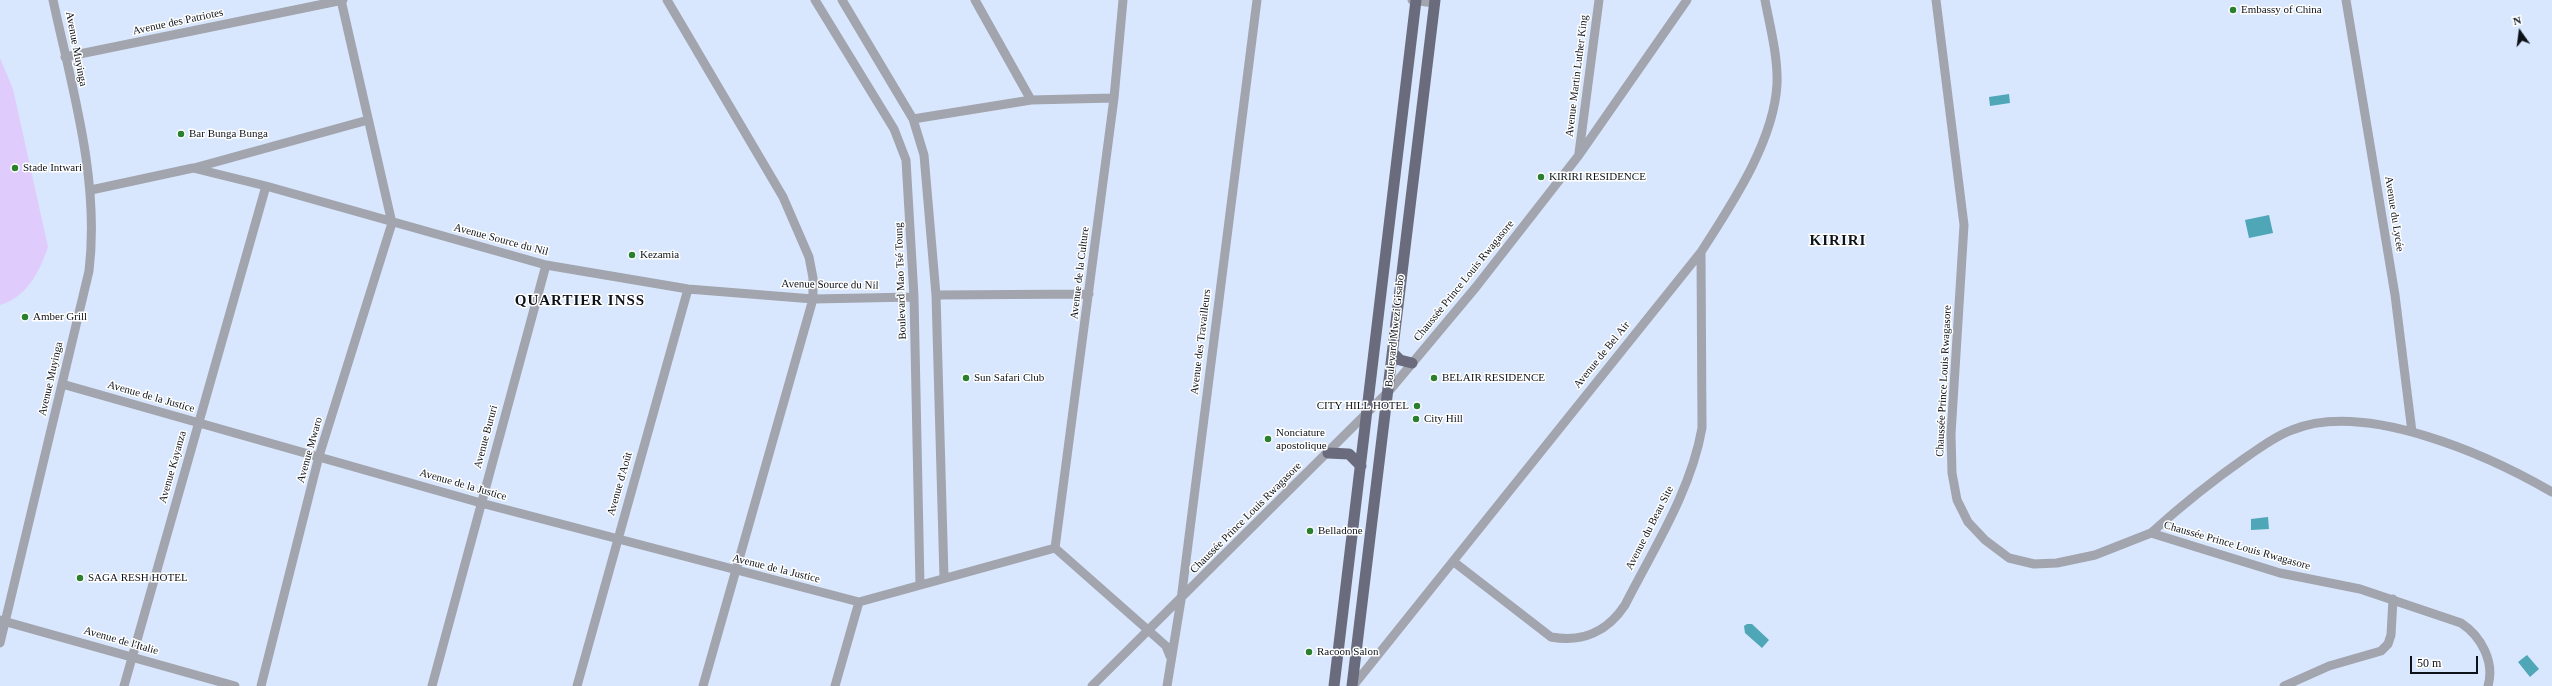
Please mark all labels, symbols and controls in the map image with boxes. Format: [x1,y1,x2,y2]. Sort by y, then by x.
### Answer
place label: Embassy of China [2241,3,2322,17]
marker: Embassy of China [2228,5,2238,15]
street label: Avenue des Patriotes [132,6,224,38]
street label: Avenue Muyinga [62,11,90,87]
north arrow [2500,12,2540,52]
street label: Avenue Martin Luther King [1563,14,1591,138]
text: N [2512,14,2522,27]
place label: Bar Bunga Bunga [189,127,268,141]
marker: Bar Bunga Bunga [176,129,186,139]
place label: Stade Intwari [23,161,82,175]
marker: Stade Intwari [10,163,20,173]
place label: KIRIRI RESIDENCE [1549,170,1646,184]
marker: KIRIRI RESIDENCE [1536,172,1546,182]
street label: Avenue du Lycée [2382,175,2406,253]
street label: Chaussée Prince Louis Rwagasore [1411,218,1517,344]
street label: Avenue Source du Nil [452,221,550,259]
street label: Boulevard Mao Tsé Toung [892,222,910,340]
street label: Avenue de la Culture [1068,226,1092,320]
district label: KIRIRI [1810,232,1866,250]
place label: Kezamia [640,248,679,262]
marker: Kezamia [627,250,637,260]
street label: Boulevard Mwezi Gisabo [1383,274,1407,388]
street label: Avenue Source du Nil [781,278,879,292]
street label: Avenue des Travailleurs [1188,288,1214,396]
district label: QUARTIER INSS [515,292,645,310]
street label: Chaussée Prince Louis Rwagasore [1933,305,1955,457]
place label: Amber Grill [33,310,87,324]
marker: Amber Grill [20,312,30,322]
street label: Avenue de Bel Air [1571,319,1633,391]
street label: Avenue Muyinga [36,341,66,417]
place label: Sun Safari Club [974,371,1044,385]
place label: BELAIR RESIDENCE [1442,371,1545,385]
marker: Sun Safari Club [961,373,971,383]
marker: BELAIR RESIDENCE [1429,373,1439,383]
street label: Avenue de la Justice [106,378,196,416]
place label: CITY HILL HOTEL [1317,399,1409,413]
marker: CITY HILL HOTEL [1412,401,1422,411]
street label: Avenue Bururi [471,404,501,470]
place label: City Hill [1424,412,1463,426]
marker: City Hill [1411,414,1421,424]
street label: Avenue Mwaro [294,416,326,484]
place label: Nonciature apostolique [1276,426,1327,452]
street label: Avenue Kayanza [156,429,190,505]
marker: Nonciature apostolique [1263,434,1273,444]
street label: Avenue d'Août [605,451,635,517]
street label: Chaussée Prince Louis Rwagasore [1188,460,1304,576]
street label: Avenue de la Justice [418,466,508,504]
street label: Avenue du Beau Site [1623,484,1677,572]
street label: Chaussée Prince Louis Rwagasore [2162,519,2312,573]
place label: Belladone [1318,524,1363,538]
marker: Belladone [1305,526,1315,536]
street label: Avenue de la Justice [731,552,821,586]
place label: SAGA RESH HOTEL [88,571,188,585]
marker: SAGA RESH HOTEL [75,573,85,583]
street label: Avenue de l'Italie [82,624,160,658]
place label: Racoon Salon [1317,645,1378,659]
marker: Racoon Salon [1304,647,1314,657]
scale bar [2412,648,2480,674]
text: 50 m [2417,656,2441,670]

